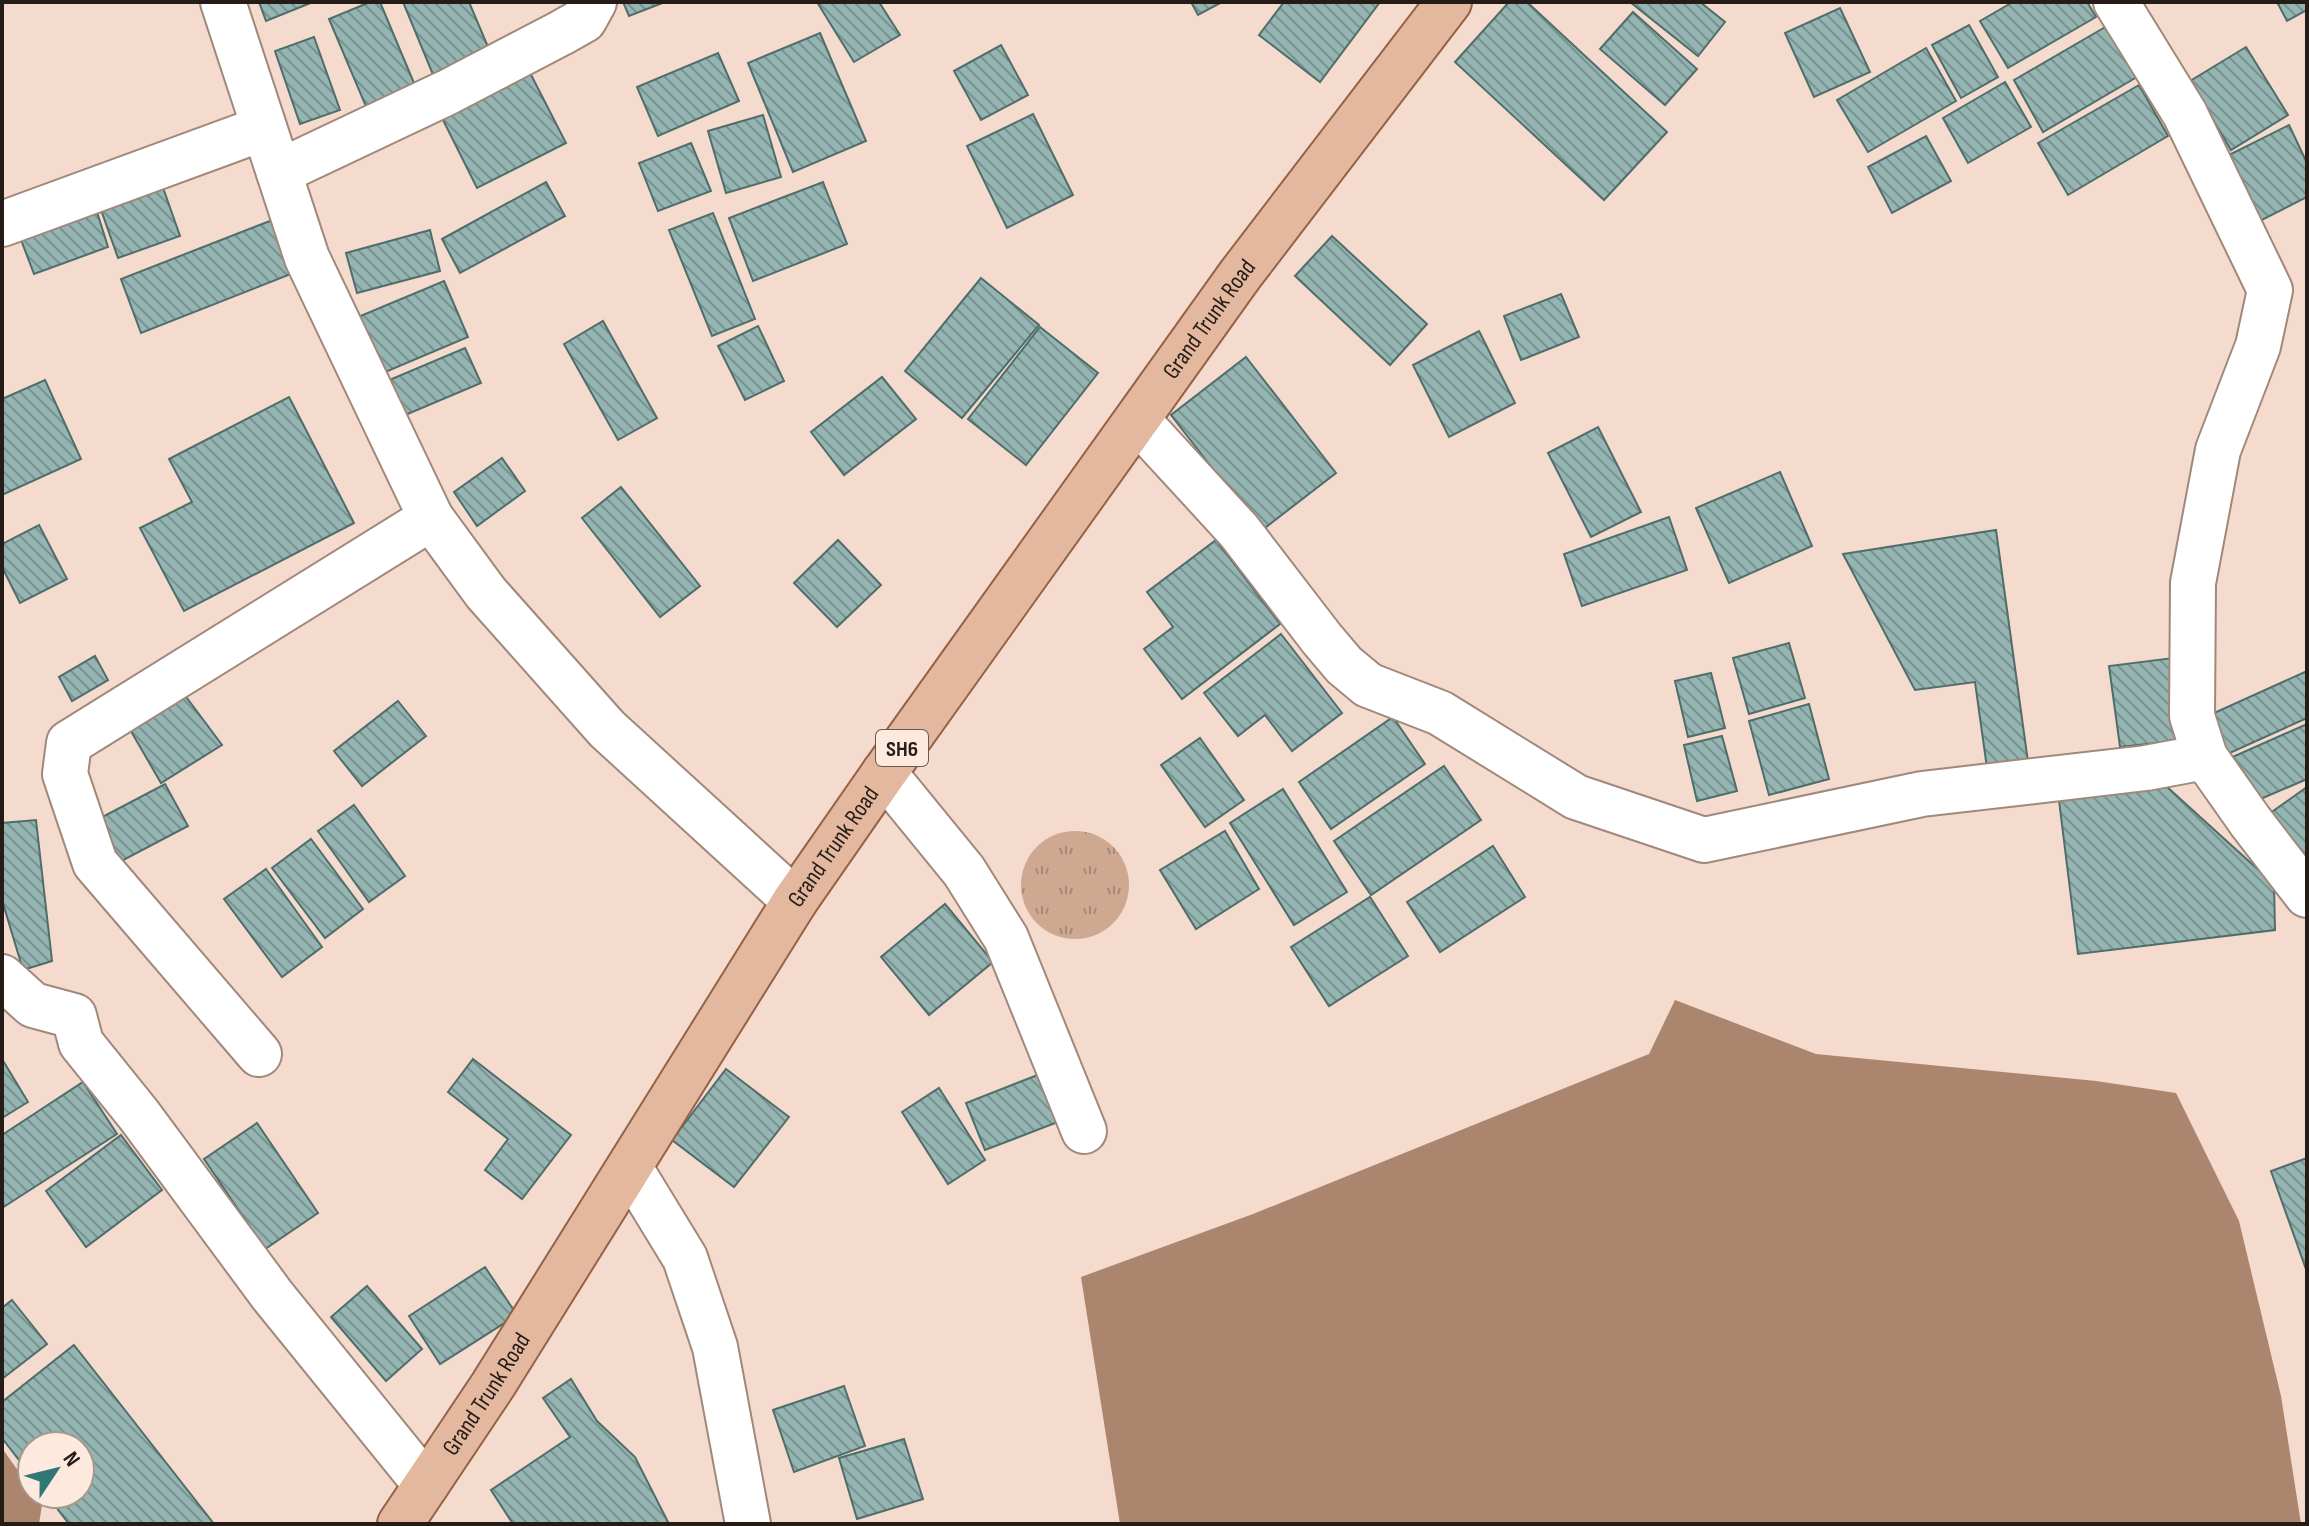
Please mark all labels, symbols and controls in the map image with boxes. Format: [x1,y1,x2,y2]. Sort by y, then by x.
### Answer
street label: Grand Trunk Road [1157,254,1262,384]
road number: SH6 [876,730,928,766]
street label: Grand Trunk Road [781,781,885,913]
street label: Grand Trunk Road [436,1328,537,1461]
north arrow [16,1430,96,1510]
text: N [57,1447,86,1472]

